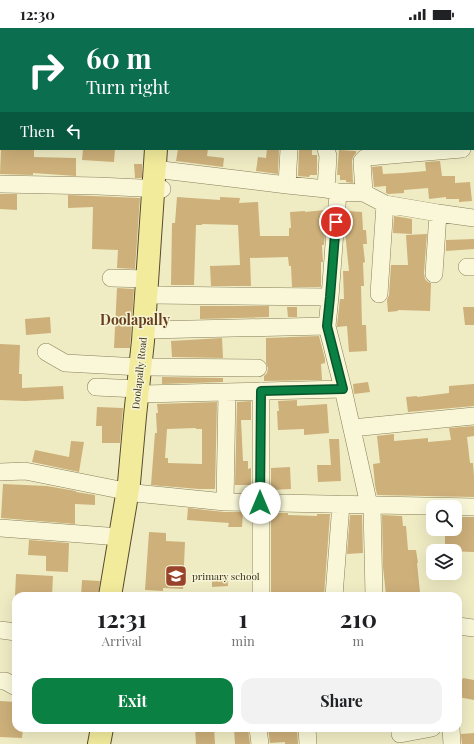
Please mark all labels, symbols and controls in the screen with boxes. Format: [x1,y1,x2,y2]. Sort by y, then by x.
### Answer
text: 12:30 [20,4,55,24]
text: 60 m [86,39,152,76]
icon: right [20,44,72,96]
text: Turn right [86,75,169,99]
icon: left [63,120,85,142]
text: Then [20,121,55,141]
pin [319,205,353,239]
icon: arrive [325,211,347,233]
district label: Doolapally [100,310,171,329]
street label: Doolapally Road [128,336,150,410]
position arrow [239,482,281,524]
map controls [426,500,462,580]
button: search [426,500,462,536]
button: layers [426,544,462,580]
school or university icon: primary school [163,563,189,589]
place label: primary school [192,569,260,583]
text: 12:31 [97,602,147,634]
text: 1 [239,602,248,634]
text: 210 [340,602,377,634]
text: Arrival [102,632,142,649]
text: min [232,632,255,649]
text: m [353,632,364,649]
button: Exit [32,678,233,724]
button: Share [241,678,442,724]

